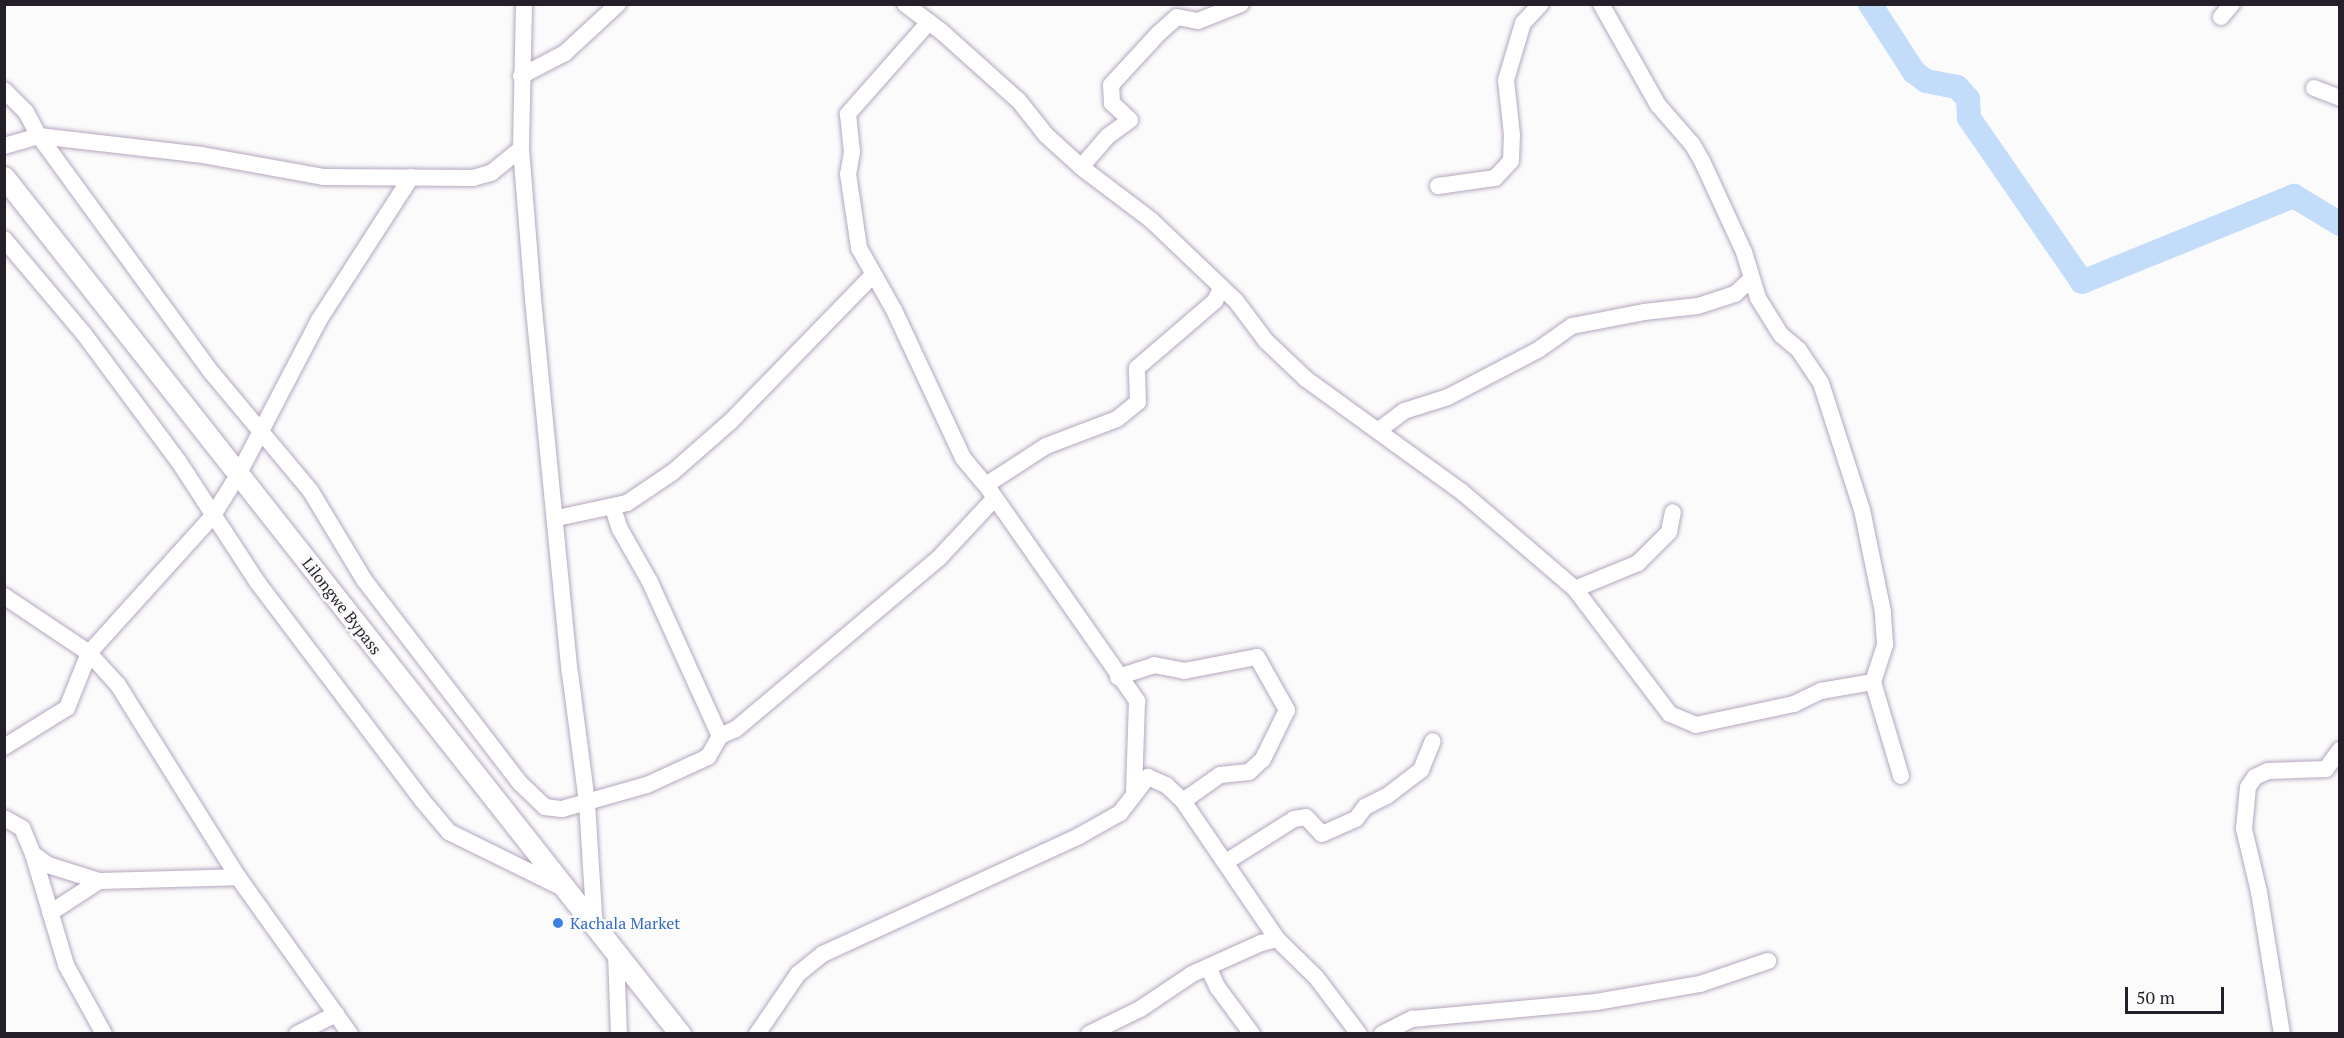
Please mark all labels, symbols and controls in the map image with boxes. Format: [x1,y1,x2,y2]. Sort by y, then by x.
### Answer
street label: Lilongwe Bypass [298,554,386,658]
place label: Kachala Market [570,913,680,933]
marker: Kachala Market [551,916,565,930]
scale bar [2128,975,2227,1013]
text: 50 m [2136,985,2175,1009]

